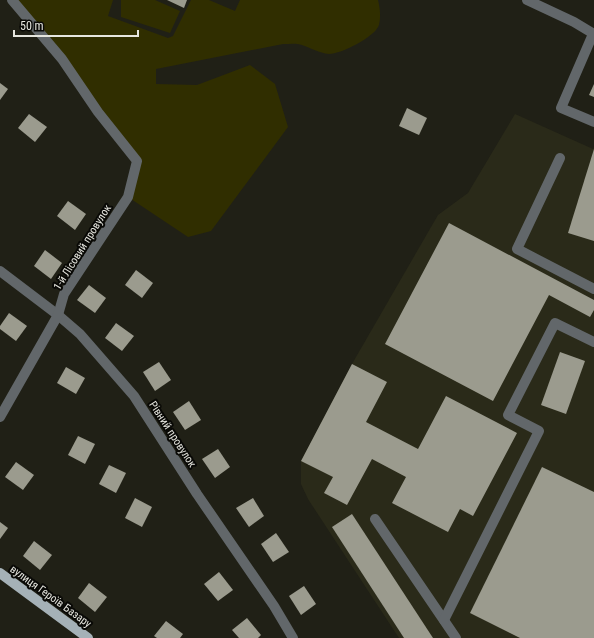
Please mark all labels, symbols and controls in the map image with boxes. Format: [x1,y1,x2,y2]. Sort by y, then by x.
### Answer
scale bar [14,12,138,38]
text: 50 m [20,19,44,33]
street label: 1-й Лісовий провулок [51,202,114,292]
street label: Рівний провулок [146,399,199,470]
street label: вулиця Героїв Базару [8,563,94,630]

